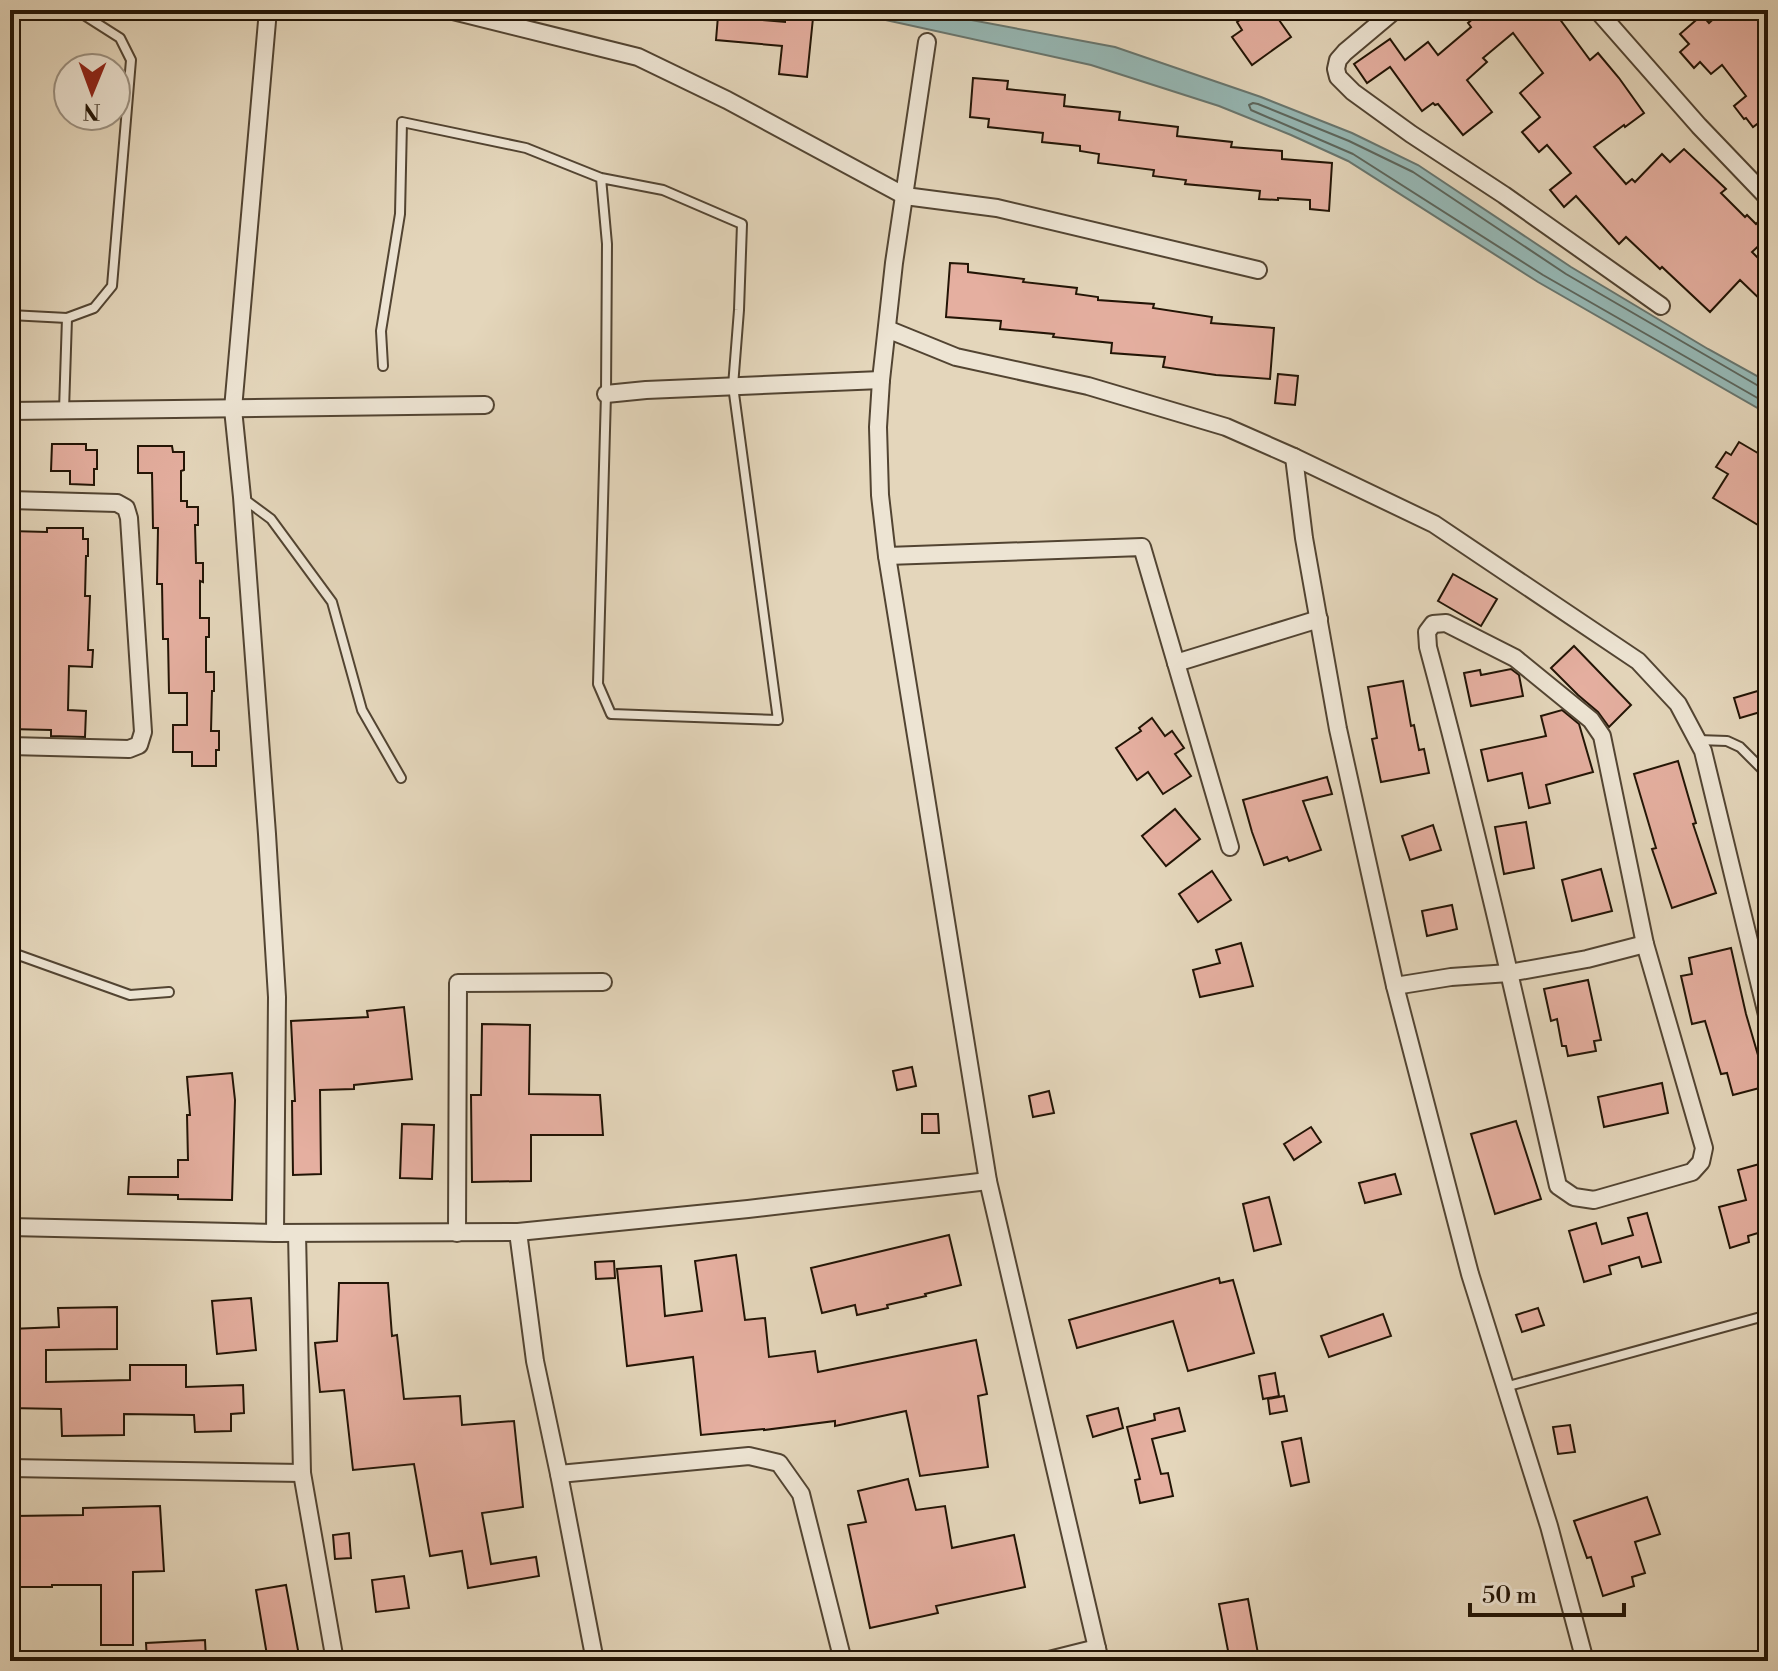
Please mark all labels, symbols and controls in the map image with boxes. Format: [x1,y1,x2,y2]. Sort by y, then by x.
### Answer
north arrow [52,52,132,132]
text: N [82,97,101,124]
scale bar [1470,1567,1624,1617]
text: 50 m [1482,1581,1537,1611]

